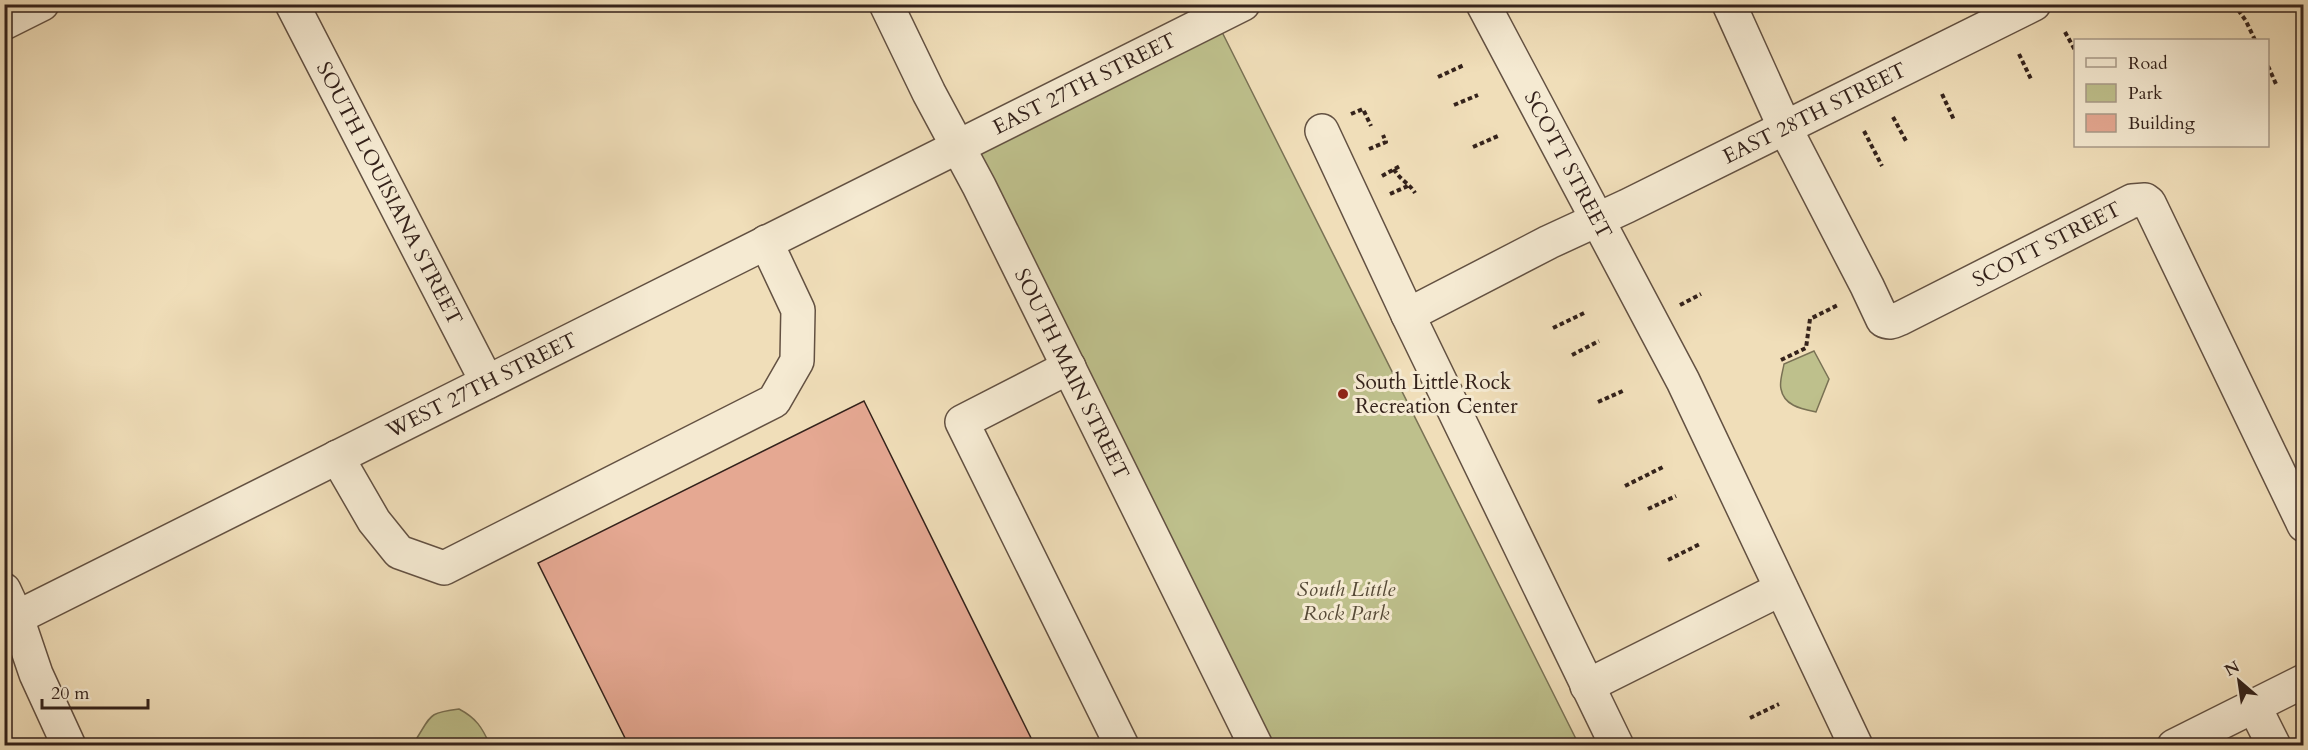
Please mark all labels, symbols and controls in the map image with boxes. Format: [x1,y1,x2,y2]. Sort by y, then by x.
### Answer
street label: EAST 27TH STREET [988,26,1181,142]
legend [2074,39,2269,147]
text: Road [2128,51,2168,76]
street label: EAST 28TH STREET [1718,56,1911,171]
street label: SOUTH LOUISIANA STREET [309,57,469,330]
text: Park [2128,81,2163,106]
street label: SCOTT STREET [1517,86,1619,244]
text: Building [2128,111,2196,136]
street label: SCOTT STREET [1968,195,2126,294]
street label: SOUTH MAIN STREET [1007,264,1136,484]
street label: WEST 27TH STREET [381,326,582,446]
place label: South Little Rock Recreation Center [1355,368,1518,421]
marker: South Little Rock Recreation Center [1336,387,1350,401]
park label: South Little Rock Park [1297,575,1396,628]
north arrow [2209,651,2269,711]
text: N [2221,656,2244,682]
scale bar [42,672,148,710]
text: 20 m [51,681,90,706]

